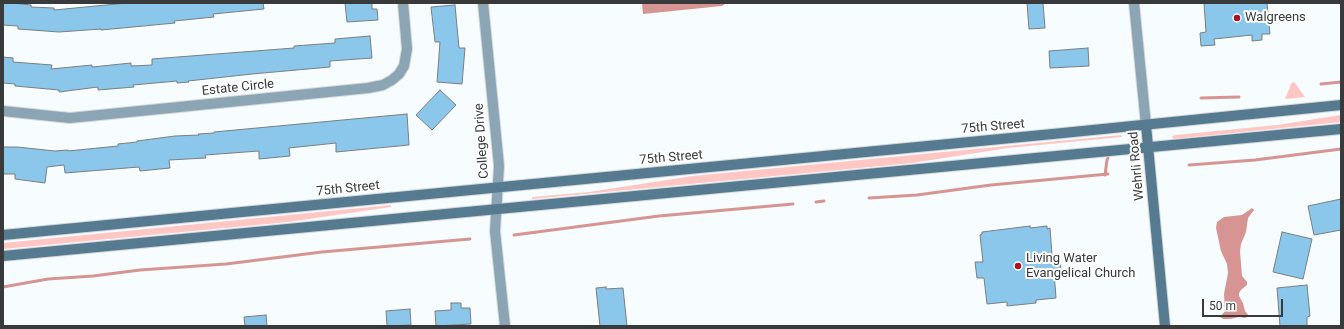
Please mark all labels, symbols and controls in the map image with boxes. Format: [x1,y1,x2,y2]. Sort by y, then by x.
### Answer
place label: Walgreens [1245,10,1306,26]
marker: Walgreens [1232,13,1242,23]
street label: Estate Circle [201,76,275,100]
street label: College Drive [472,103,492,179]
street label: 75th Street [961,116,1025,138]
street label: Wehrli Road [1126,131,1148,201]
street label: 75th Street [639,147,703,169]
street label: 75th Street [316,178,380,200]
place label: Living Water Evangelical Church [1026,251,1135,282]
marker: Living Water Evangelical Church [1013,261,1023,271]
scale bar [1204,291,1285,317]
text: 50 m [1209,299,1236,313]

